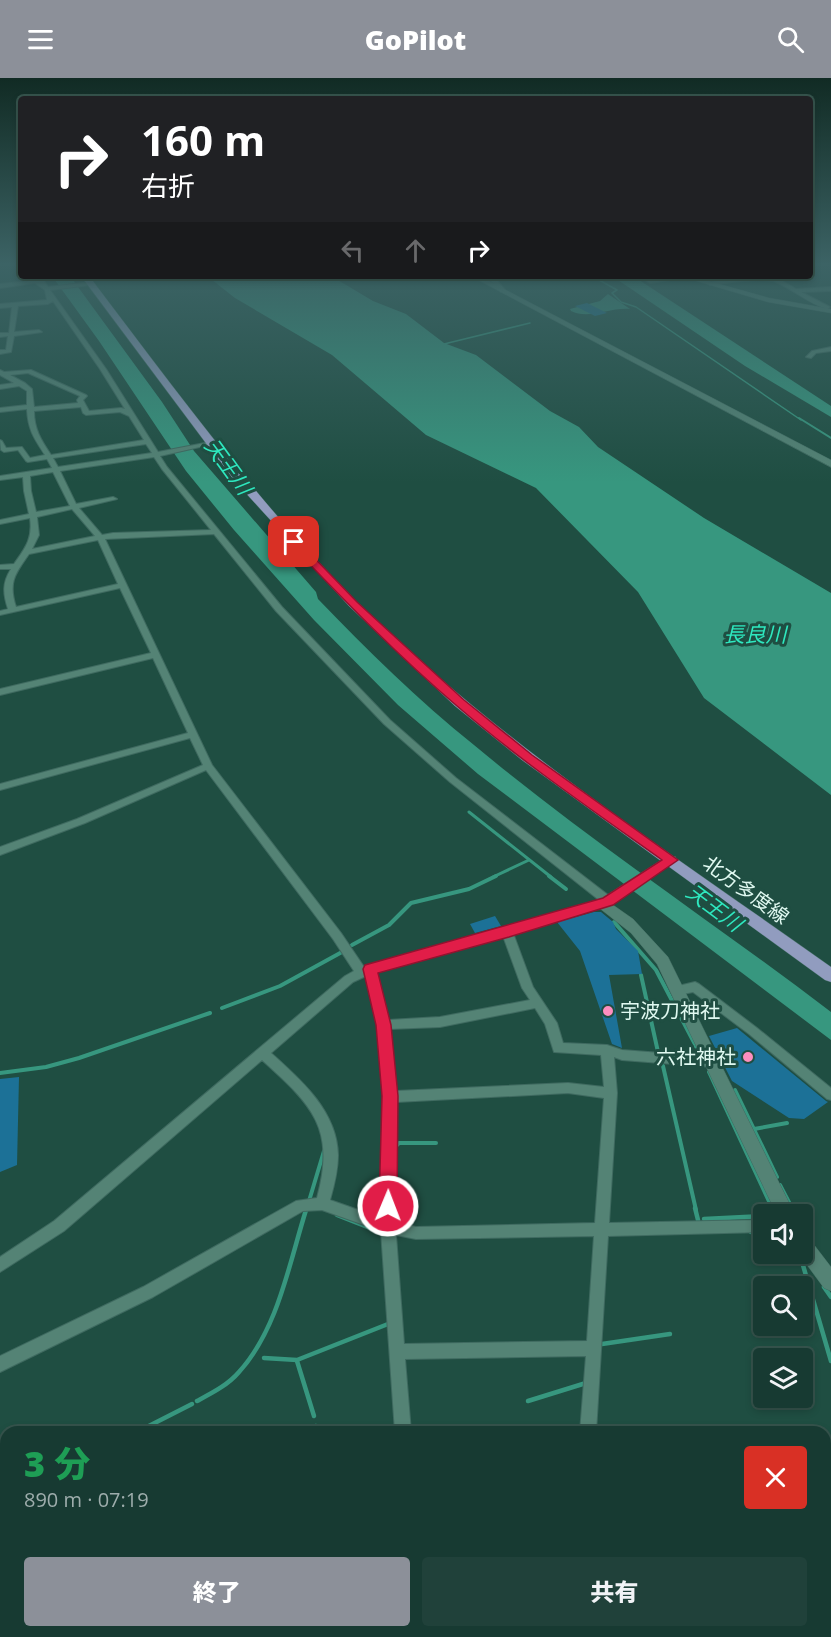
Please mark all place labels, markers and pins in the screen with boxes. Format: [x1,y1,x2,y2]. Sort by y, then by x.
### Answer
pin [268,516,319,567]
place label: 宇波刀神社 [620,997,720,1024]
marker: 宇波刀神社 [601,1004,615,1018]
place label: 六社神社 [656,1043,736,1070]
marker: 六社神社 [741,1050,755,1064]

